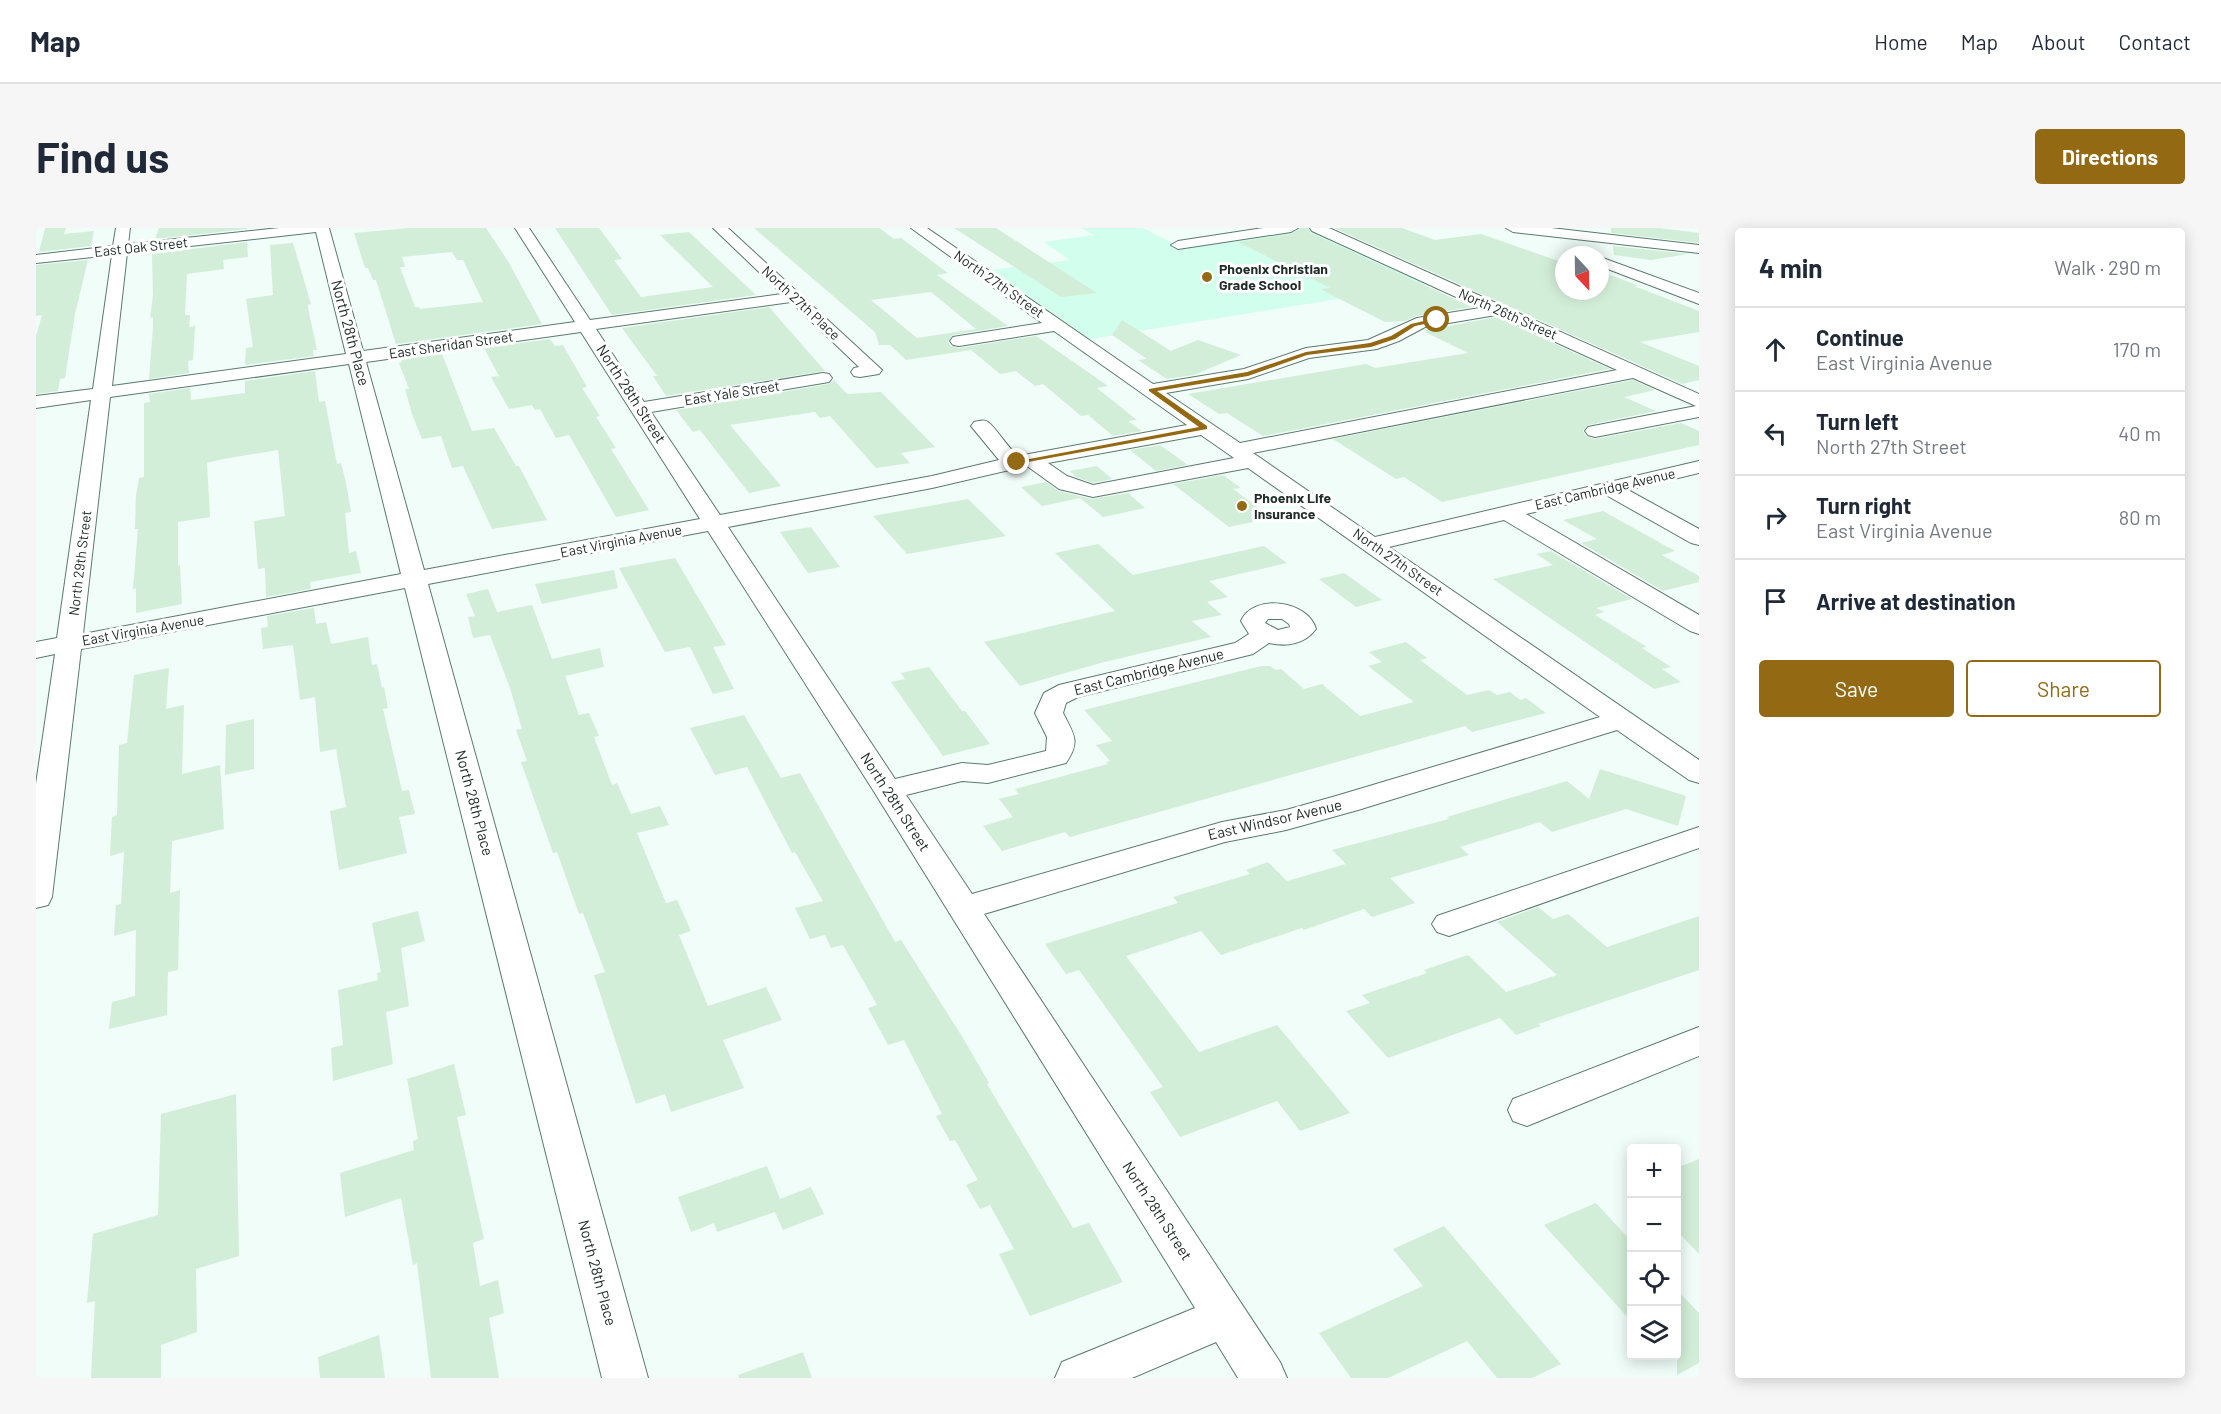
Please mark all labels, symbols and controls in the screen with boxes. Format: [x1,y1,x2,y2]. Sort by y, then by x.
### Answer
text: Map [30,24,81,58]
text: Home [1874,29,1928,54]
text: Map [1961,29,1998,54]
text: About [2031,29,2086,54]
text: Contact [2119,29,2191,54]
button: Directions [2035,129,2185,184]
text: Find us [36,131,169,181]
street label: East Oak Street [93,233,189,260]
street label: North 27th Street [951,246,1047,321]
north arrow [1555,246,1609,300]
text: 4 min [1759,252,1823,283]
text: Walk · 290 m [2054,255,2161,279]
place label: Phoenix Christian Grade School [1219,260,1328,293]
street label: North 27th Place [759,262,844,343]
marker: Phoenix Christian Grade School [1200,270,1214,284]
street label: North 28th Place [328,278,374,388]
street label: North 26th Street [1456,284,1560,343]
route start [1423,306,1449,332]
text: Continue [1816,324,1904,350]
street label: East Sheridan Street [388,327,514,362]
icon: ahead [1759,333,1792,366]
text: 170 m [2113,337,2161,361]
street label: North 28th Street [593,341,670,446]
text: East Virginia Avenue [1816,350,1993,374]
street label: East Yale Street [683,377,781,408]
text: Turn left [1816,408,1899,434]
icon: left [1759,417,1792,450]
text: 40 m [2118,421,2161,445]
text: North 27th Street [1816,434,1967,458]
route end [1003,448,1029,474]
street label: East Cambridge Avenue [1533,464,1677,513]
place label: Phoenix Life Insurance [1254,489,1332,522]
text: Turn right [1816,492,1911,518]
marker: Phoenix Life Insurance [1235,499,1249,513]
icon: right [1759,501,1792,534]
text: 80 m [2119,505,2161,529]
street label: North 29th Street [65,509,94,617]
text: East Virginia Avenue [1816,518,1993,542]
street label: East Virginia Avenue [559,520,683,561]
street label: North 27th Street [1350,524,1446,599]
icon: arrive [1759,585,1792,618]
text: Arrive at destination [1816,588,2015,614]
street label: East Virginia Avenue [81,610,205,649]
street label: East Cambridge Avenue [1072,644,1226,698]
button: Save [1759,660,1954,717]
button: Share [1966,660,2161,717]
street label: North 28th Place [452,748,498,858]
street label: North 28th Street [857,749,934,854]
street label: East Windsor Avenue [1206,795,1344,843]
map controls [1627,1144,1681,1360]
button: + [1627,1144,1681,1198]
street label: North 28th Street [1119,1158,1196,1263]
button: − [1627,1198,1681,1252]
street label: North 28th Place [575,1218,621,1328]
button: locate [1627,1252,1681,1306]
button: layers [1627,1306,1681,1360]

